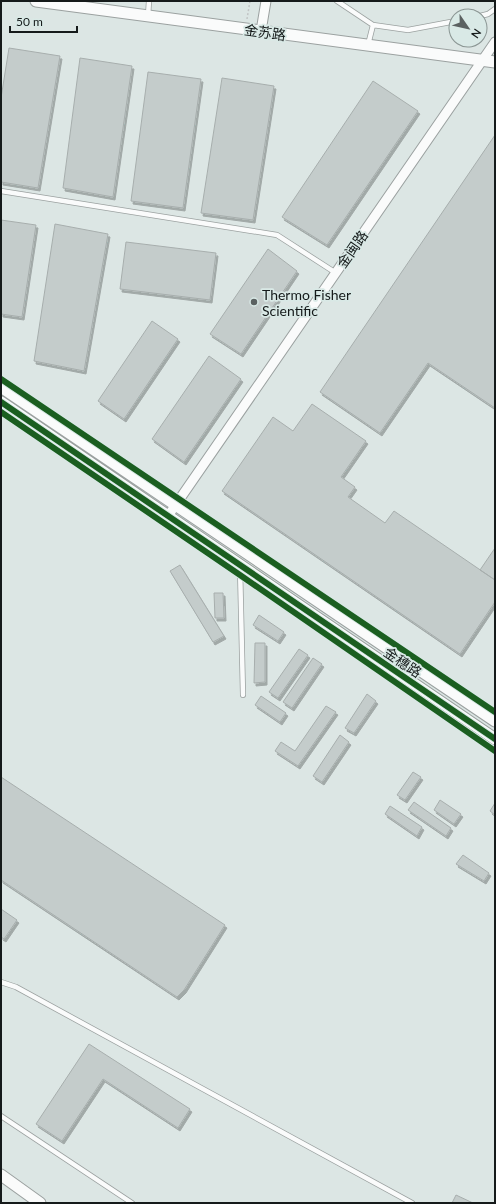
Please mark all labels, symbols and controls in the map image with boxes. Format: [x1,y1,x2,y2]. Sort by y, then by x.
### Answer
scale bar [10,8,77,34]
north arrow [448,8,488,48]
text: 50 m [16,14,43,29]
street label: 金苏路 [243,21,287,43]
text: N [469,27,484,41]
street label: 金闽路 [333,227,371,271]
place label: Thermo Fisher Scientific [262,286,351,319]
marker: Thermo Fisher Scientific [249,297,259,307]
street label: 金穗路 [381,643,425,681]

